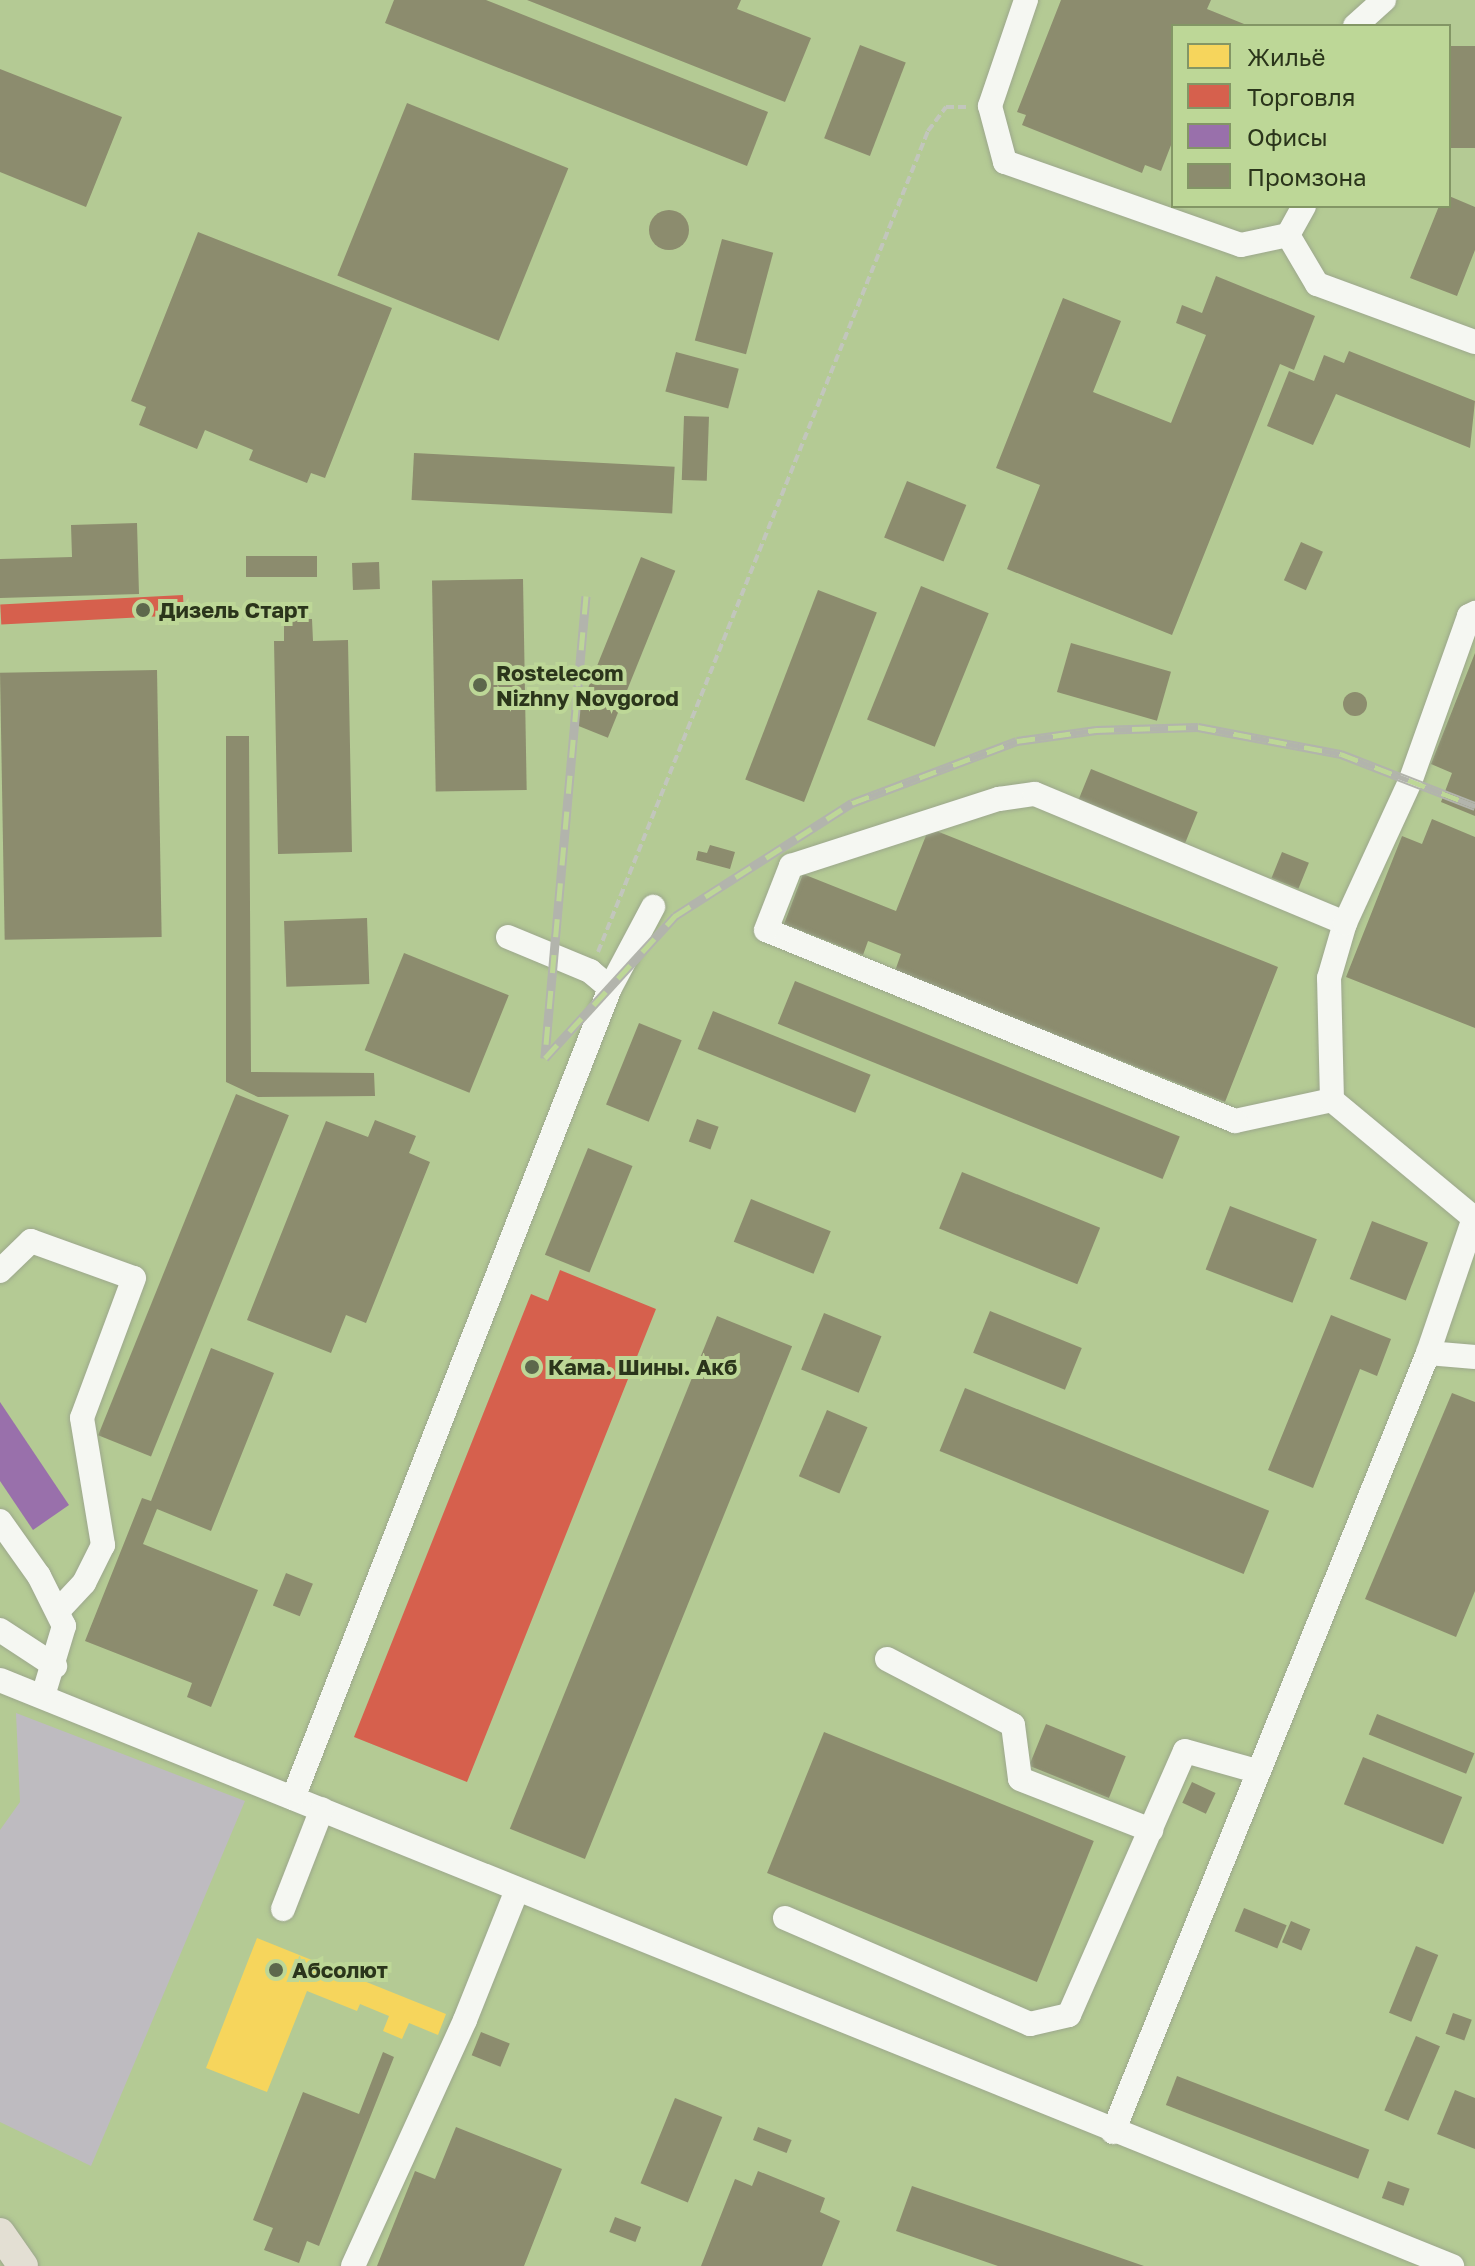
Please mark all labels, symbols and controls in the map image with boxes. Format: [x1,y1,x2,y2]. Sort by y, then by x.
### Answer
legend [1171,24,1451,208]
text: Жильё [1247,42,1325,71]
text: Торговля [1247,82,1355,111]
text: Офисы [1247,122,1328,151]
text: Промзона [1247,162,1367,191]
place label: Дизель Старт [159,597,309,623]
marker: Дизель Старт [134,601,152,619]
place label: Rostelecom Nizhny Novgorod [496,659,679,710]
marker: Rostelecom Nizhny Novgorod [471,676,489,694]
place label: Кама. Шины. Акб [548,1354,737,1380]
marker: Кама. Шины. Акб [523,1358,541,1376]
place label: Абсолют [292,1957,388,1983]
marker: Абсолют [267,1961,285,1979]

